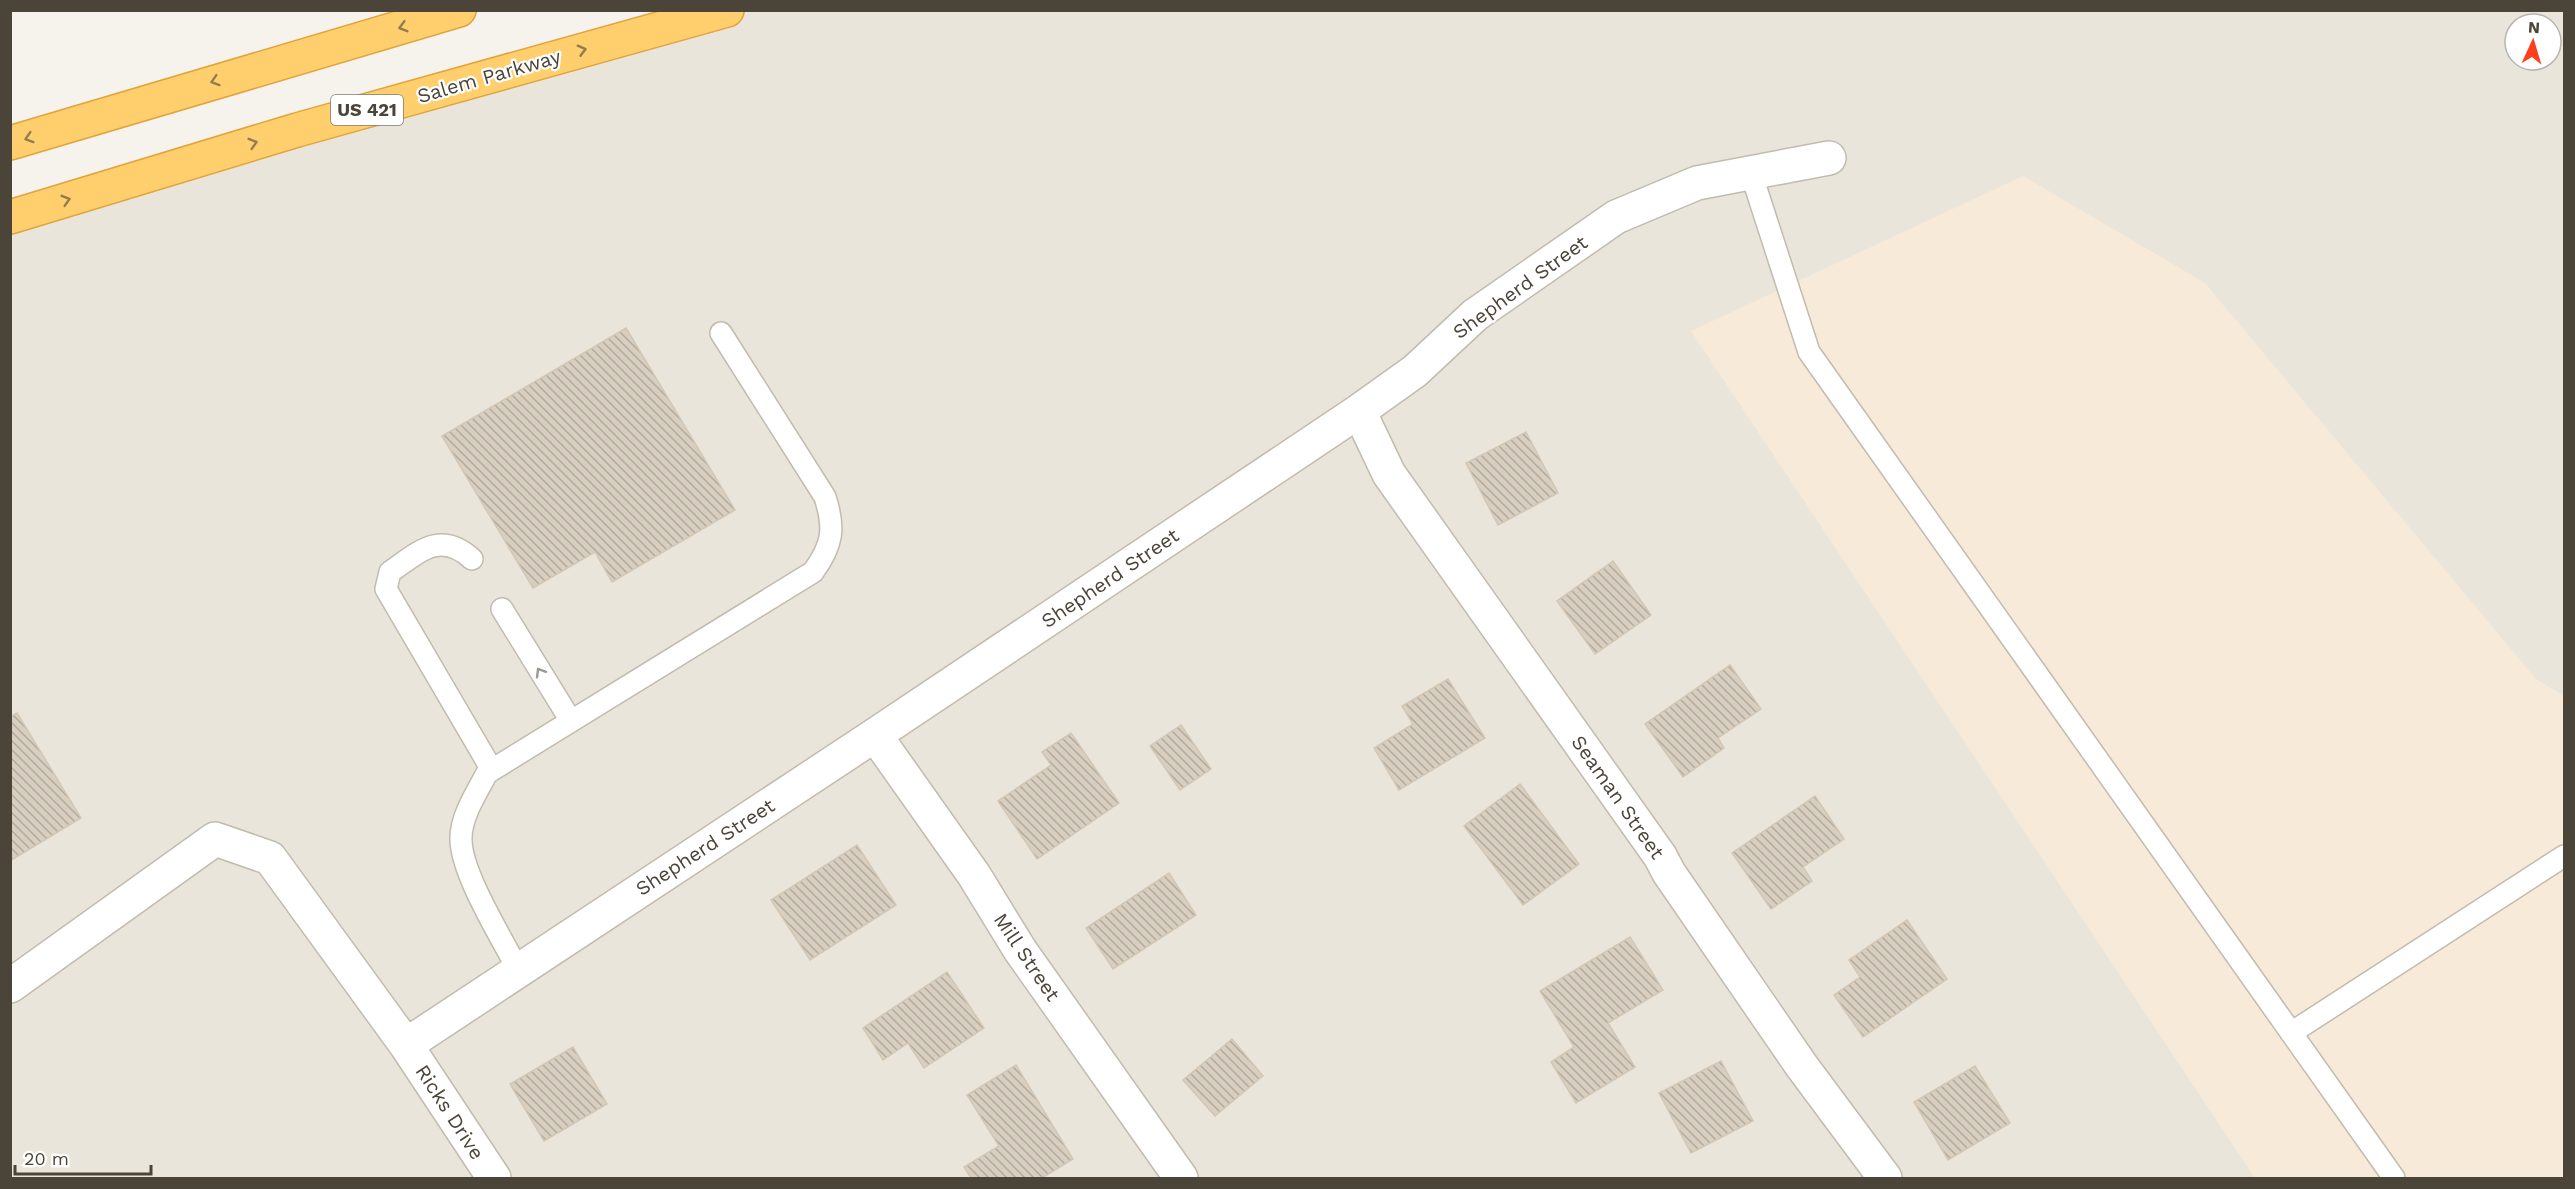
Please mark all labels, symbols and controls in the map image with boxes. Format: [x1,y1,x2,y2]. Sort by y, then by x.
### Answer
north arrow [2503,12,2563,72]
text: N [2527,18,2541,37]
one-way arrow [398,19,408,32]
street label: Salem Parkway [415,44,564,108]
one-way arrow [577,44,587,57]
one-way arrow [210,74,221,86]
road number: US 421 [331,95,403,125]
one-way arrow [24,131,35,143]
one-way arrow [247,138,258,150]
one-way arrow [60,195,71,207]
street label: Shepherd Street [1448,230,1593,344]
street label: Shepherd Street [1037,523,1184,633]
one-way arrow [536,668,548,678]
street label: Seaman Street [1566,731,1670,864]
street label: Shepherd Street [631,793,779,901]
street label: Mill Street [989,908,1066,1006]
street label: Ricks Drive [411,1060,489,1164]
scale bar [15,1138,152,1176]
text: 20 m [24,1148,69,1169]

